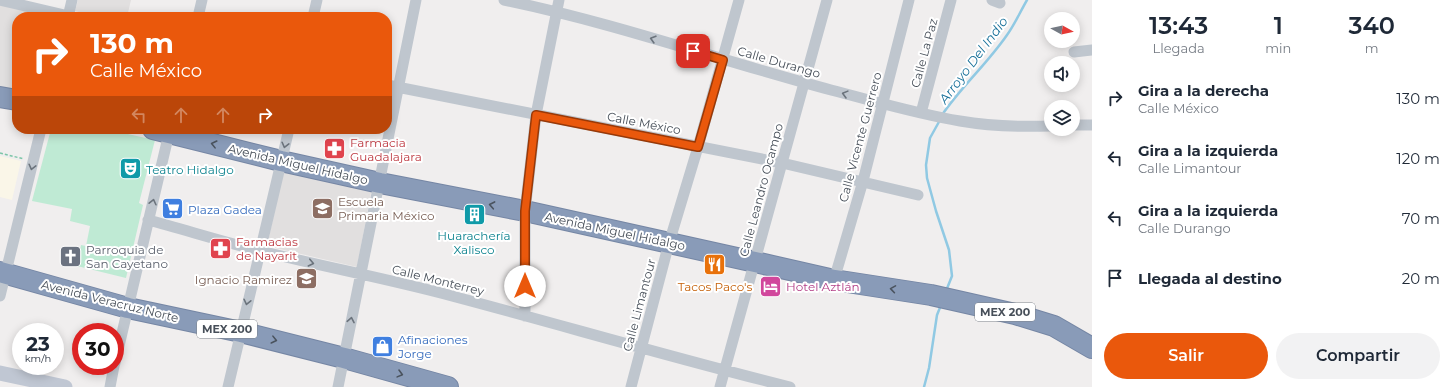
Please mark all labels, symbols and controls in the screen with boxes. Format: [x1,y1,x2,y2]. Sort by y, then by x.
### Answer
text: 13:43 [1149,11,1208,40]
text: 1 [1274,11,1283,40]
text: 340 [1348,11,1395,40]
north arrow [1044,12,1080,48]
map controls [1044,12,1080,136]
water label: Arroyo Del Indio [935,13,1011,107]
street label: Calle La Paz [908,17,940,89]
text: 130 m [90,26,174,60]
icon: right [24,28,76,80]
pin [676,34,710,68]
one-way arrow [650,35,657,44]
icon: arrive [682,40,704,62]
text: Llegada [1153,40,1205,56]
text: min [1265,40,1291,56]
text: m [1365,40,1379,56]
street label: Calle Durango [736,43,822,81]
button: sound [1044,56,1080,92]
text: Calle México [90,60,202,82]
street label: Calle Vicente Guerrero [835,70,885,204]
text: Gira a la derecha [1138,81,1269,100]
icon: right [1104,87,1126,109]
text: 130 m [1396,89,1440,108]
one-way arrow [842,90,849,99]
button: layers [1044,100,1080,136]
text: Calle México [1138,100,1219,116]
icon: left [128,104,150,126]
icon: ahead [170,104,192,126]
icon: ahead [212,104,234,126]
icon: right [254,104,276,126]
street label: Calle México [606,109,682,137]
street label: Calle Leandro Ocampo [736,122,786,258]
place label: Farmacia Guadalajara [350,135,422,164]
pharmacy icon: Farmacia Guadalajara [322,136,348,162]
one-way arrow [211,140,218,149]
street label: Avenida Miguel Hidalgo [226,141,370,187]
text: Gira a la izquierda [1138,141,1278,160]
one-way arrow [281,142,289,148]
icon: left [1104,147,1126,169]
text: 120 m [1396,149,1440,168]
theatre icon: Teatro Hidalgo [117,156,143,182]
text: Calle Limantour [1138,160,1242,176]
place label: Teatro Hidalgo [146,162,234,177]
one-way arrow [28,163,37,170]
place label: Escuela Primaria México [338,194,435,223]
school or university icon: Escuela Primaria México [309,195,335,221]
supermarket icon: Plaza Gadea [159,196,185,222]
one-way arrow [148,199,156,205]
building icon: Huarachería Xalisco [461,201,487,227]
one-way arrow [488,201,495,209]
text: Gira a la izquierda [1138,201,1278,220]
place label: Plaza Gadea [188,202,262,217]
icon: left [1104,207,1126,229]
street label: Avenida Miguel Hidalgo [543,209,687,253]
text: 70 m [1402,209,1440,228]
text: Calle Durango [1138,220,1231,236]
place label: Huarachería Xalisco [437,228,511,257]
place label: Farmacias de Nayarit [236,234,298,263]
pharmacy icon: Farmacias de Nayarit [207,235,233,261]
place label: Parroquia de San Cayetano [86,242,168,271]
church icon: Parroquia de San Cayetano [57,243,83,269]
restaurant icon: Tacos Paco's [702,252,728,278]
street label: Calle Limantour [619,257,659,353]
one-way arrow [308,258,314,266]
street label: Calle Monterrey [390,261,486,299]
position arrow [504,265,546,307]
school or university icon: Ignacio Ramirez [294,266,320,292]
icon: arrive [1104,267,1126,289]
text: Llegada al destino [1138,269,1282,288]
text: 20 m [1402,269,1440,288]
place label: Ignacio Ramirez [195,272,292,287]
hotel icon: Hotel Aztlán [757,273,783,299]
street label: Avenida Veracruz Norte [40,277,180,325]
place label: Tacos Paco's [678,279,752,294]
place label: Hotel Aztlán [786,279,860,294]
one-way arrow [890,285,896,294]
one-way arrow [244,299,252,305]
road number: MEX 200 [975,303,1035,321]
one-way arrow [347,317,355,323]
road number: MEX 200 [197,320,257,338]
speed limit sign: 30 [72,323,124,375]
text: 23 [26,332,50,356]
place label: Afinaciones Jorge [397,332,468,361]
shop icon: Afinaciones Jorge [370,333,396,359]
button: Salir [1104,333,1268,379]
button: Compartir [1276,333,1440,379]
one-way arrow [271,336,277,344]
text: km/h [25,352,51,365]
one-way arrow [396,369,403,378]

